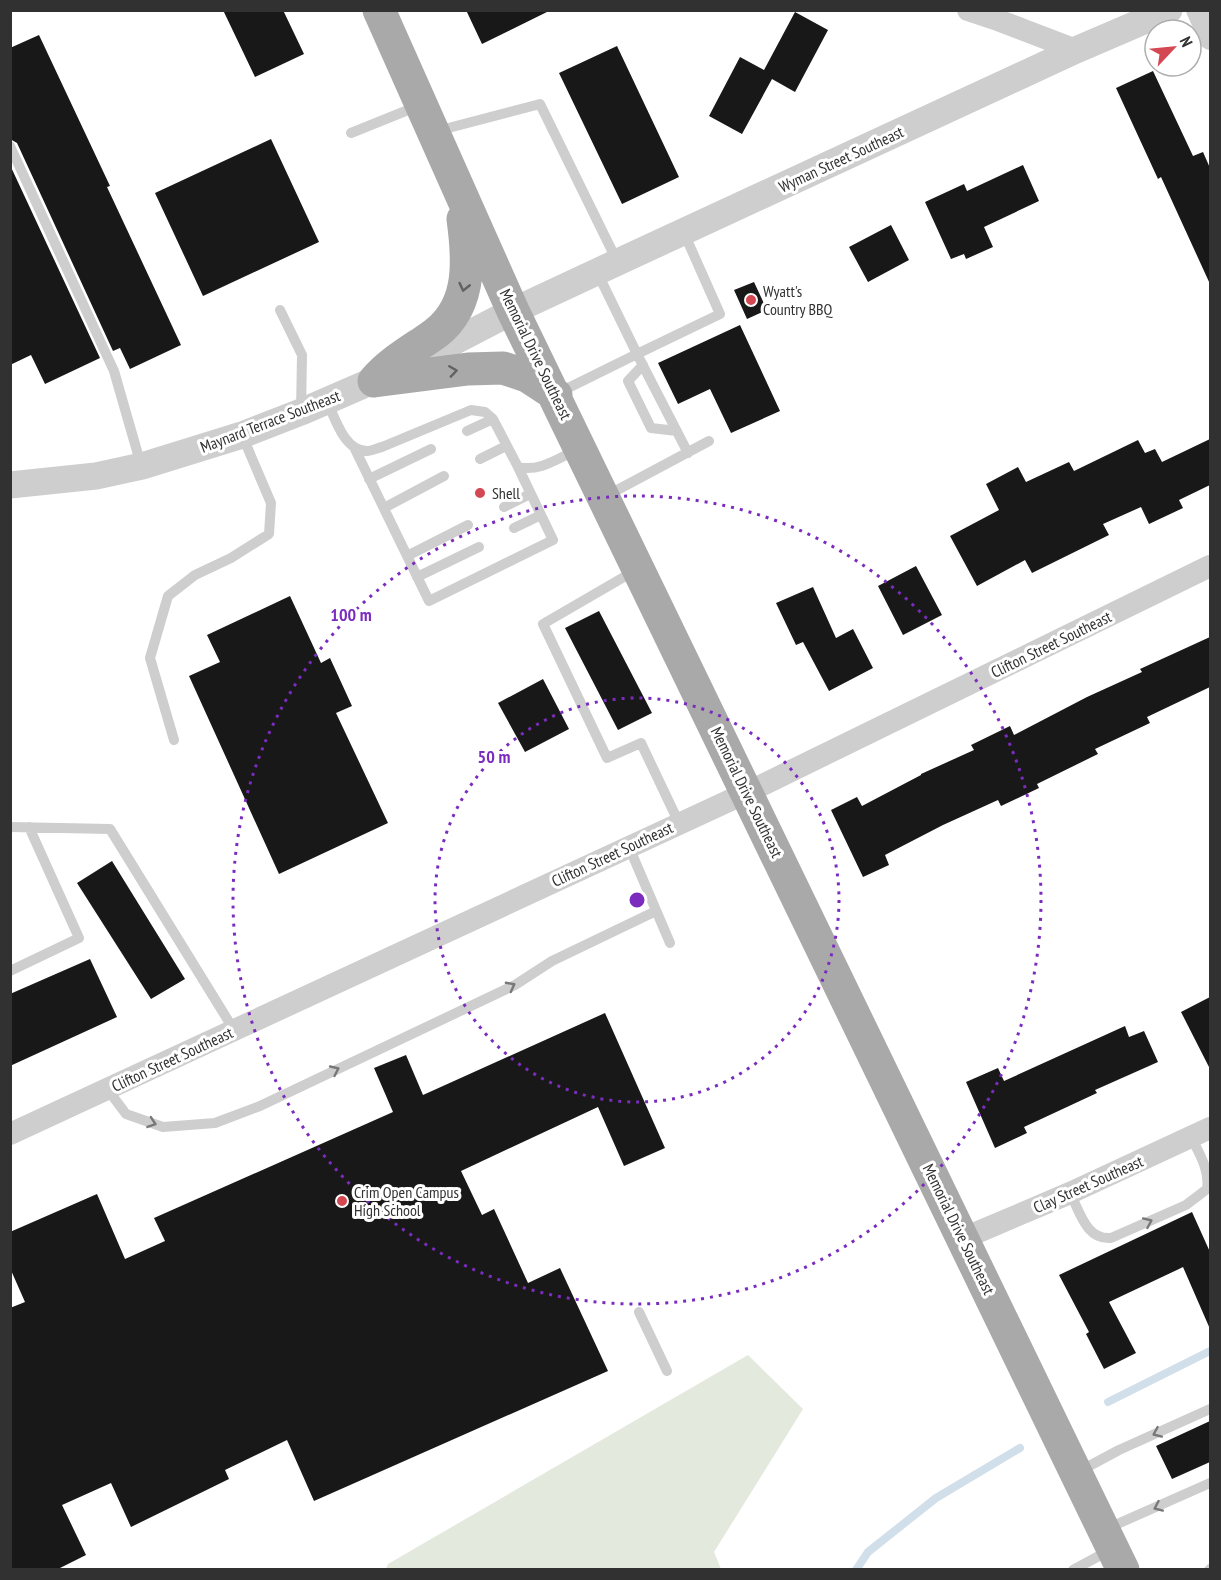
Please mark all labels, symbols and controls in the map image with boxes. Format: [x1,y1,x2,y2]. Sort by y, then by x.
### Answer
north arrow [1143,18,1203,78]
text: N [1176,33,1197,50]
street label: Wyman Street Southeast [775,121,907,197]
place label: Wyatt's Country BBQ [763,281,834,319]
one-way arrow [458,282,471,292]
street label: Memorial Drive Southeast [496,285,577,423]
marker: Wyatt's Country BBQ [744,293,758,307]
one-way arrow [448,365,457,378]
street label: Maynard Terrace Southeast [197,385,343,457]
place label: Shell [492,483,520,503]
marker: Shell [473,486,487,500]
text: 100 m [330,603,372,626]
street label: Clifton Street Southeast [988,606,1115,682]
street label: Memorial Drive Southeast [707,723,788,861]
text: 50 m [478,745,510,768]
street label: Clifton Street Southeast [548,817,676,891]
centre of rings [627,890,647,910]
one-way arrow [505,982,516,994]
street label: Clifton Street Southeast [108,1022,236,1096]
one-way arrow [329,1066,340,1078]
one-way arrow [146,1116,157,1129]
street label: Clay Street Southeast [1030,1151,1146,1217]
street label: Memorial Drive Southeast [919,1160,1000,1298]
place label: Crim Open Campus High School [354,1182,459,1220]
marker: Crim Open Campus High School [335,1194,349,1208]
one-way arrow [1142,1217,1153,1229]
one-way arrow [1153,1426,1164,1438]
one-way arrow [1153,1500,1164,1512]

